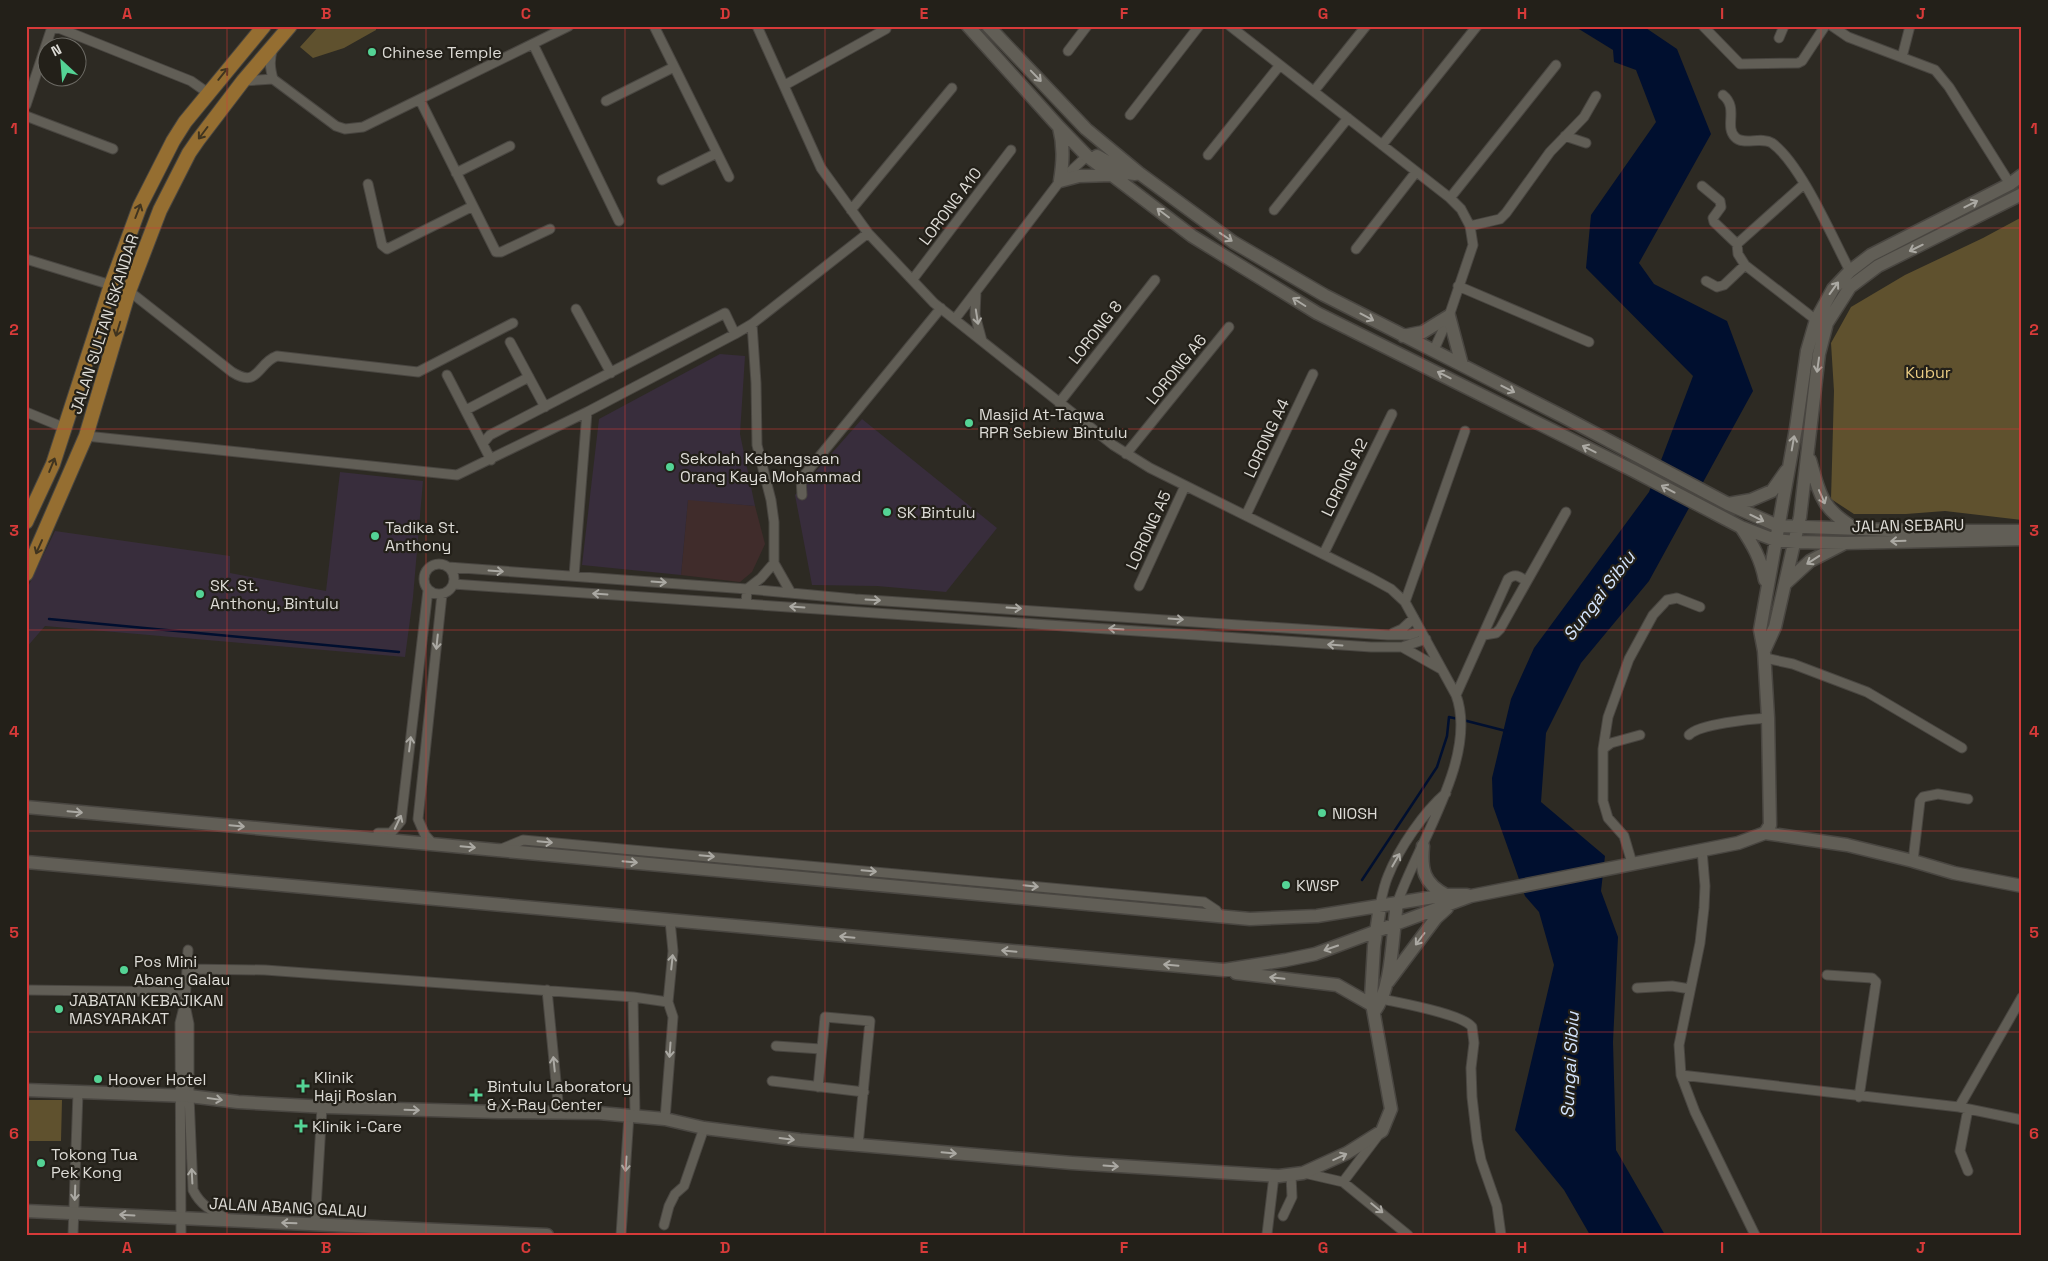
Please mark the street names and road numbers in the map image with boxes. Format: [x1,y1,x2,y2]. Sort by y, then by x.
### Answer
street label: LORONG A10 [914,163,986,249]
street label: JALAN SULTAN ISKANDAR [65,231,144,417]
street label: LORONG 8 [1064,296,1127,368]
street label: LORONG A6 [1142,330,1211,409]
street label: LORONG A4 [1239,395,1294,481]
street label: LORONG A2 [1316,435,1372,520]
street label: LORONG A5 [1121,487,1176,573]
street label: JALAN SEBARU [1851,514,1965,537]
street label: JALAN ABANG GALAU [208,1193,368,1222]

